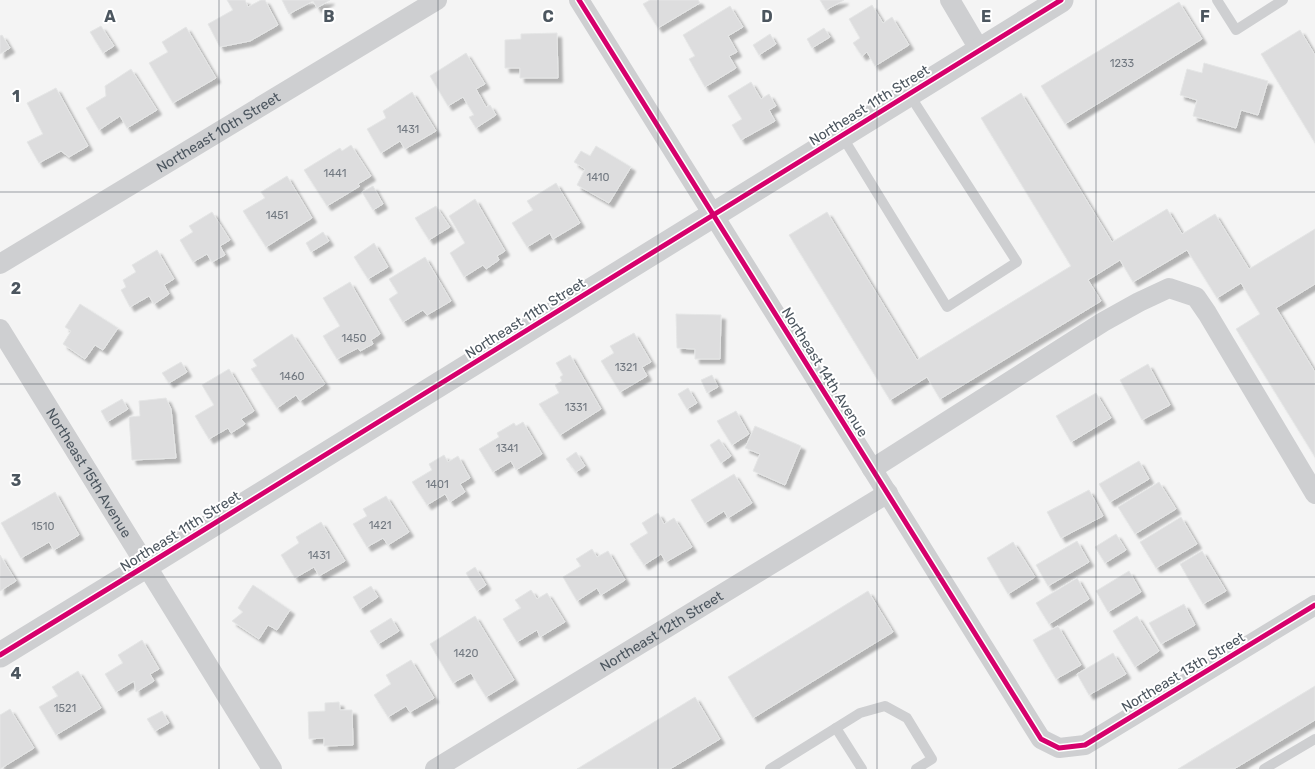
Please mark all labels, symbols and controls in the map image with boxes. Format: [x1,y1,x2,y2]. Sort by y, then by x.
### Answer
text: A [104,7,116,26]
text: B [323,7,335,26]
text: C [542,7,554,26]
text: D [761,7,773,26]
text: E [981,7,991,26]
text: F [1200,7,1210,26]
house number: 1233 [1110,57,1135,70]
street label: Northeast 11th Street [806,61,933,149]
text: 1 [12,87,20,106]
street label: Northeast 10th Street [154,88,284,176]
house number: 1431 [397,123,419,136]
house number: 1441 [324,167,346,180]
house number: 1410 [586,171,610,184]
house number: 1451 [266,209,288,222]
street label: Northeast 11th Street [462,274,589,362]
text: 2 [11,279,21,298]
street label: Northeast 14th Avenue [778,304,871,440]
house number: 1450 [341,332,367,345]
house number: 1321 [615,361,637,374]
house number: 1460 [279,370,305,383]
house number: 1331 [565,401,587,414]
street label: Northeast 15th Avenue [42,405,135,541]
house number: 1341 [496,442,518,455]
text: 3 [11,471,21,490]
house number: 1401 [425,478,449,491]
street label: Northeast 11th Street [117,487,244,575]
house number: 1421 [369,519,391,532]
house number: 1510 [32,520,54,533]
house number: 1431 [308,549,330,562]
street label: Northeast 12th Street [597,587,727,675]
street label: Northeast 13th Street [1118,629,1249,716]
house number: 1420 [454,647,479,660]
text: 4 [11,664,22,683]
house number: 1521 [54,702,76,715]

